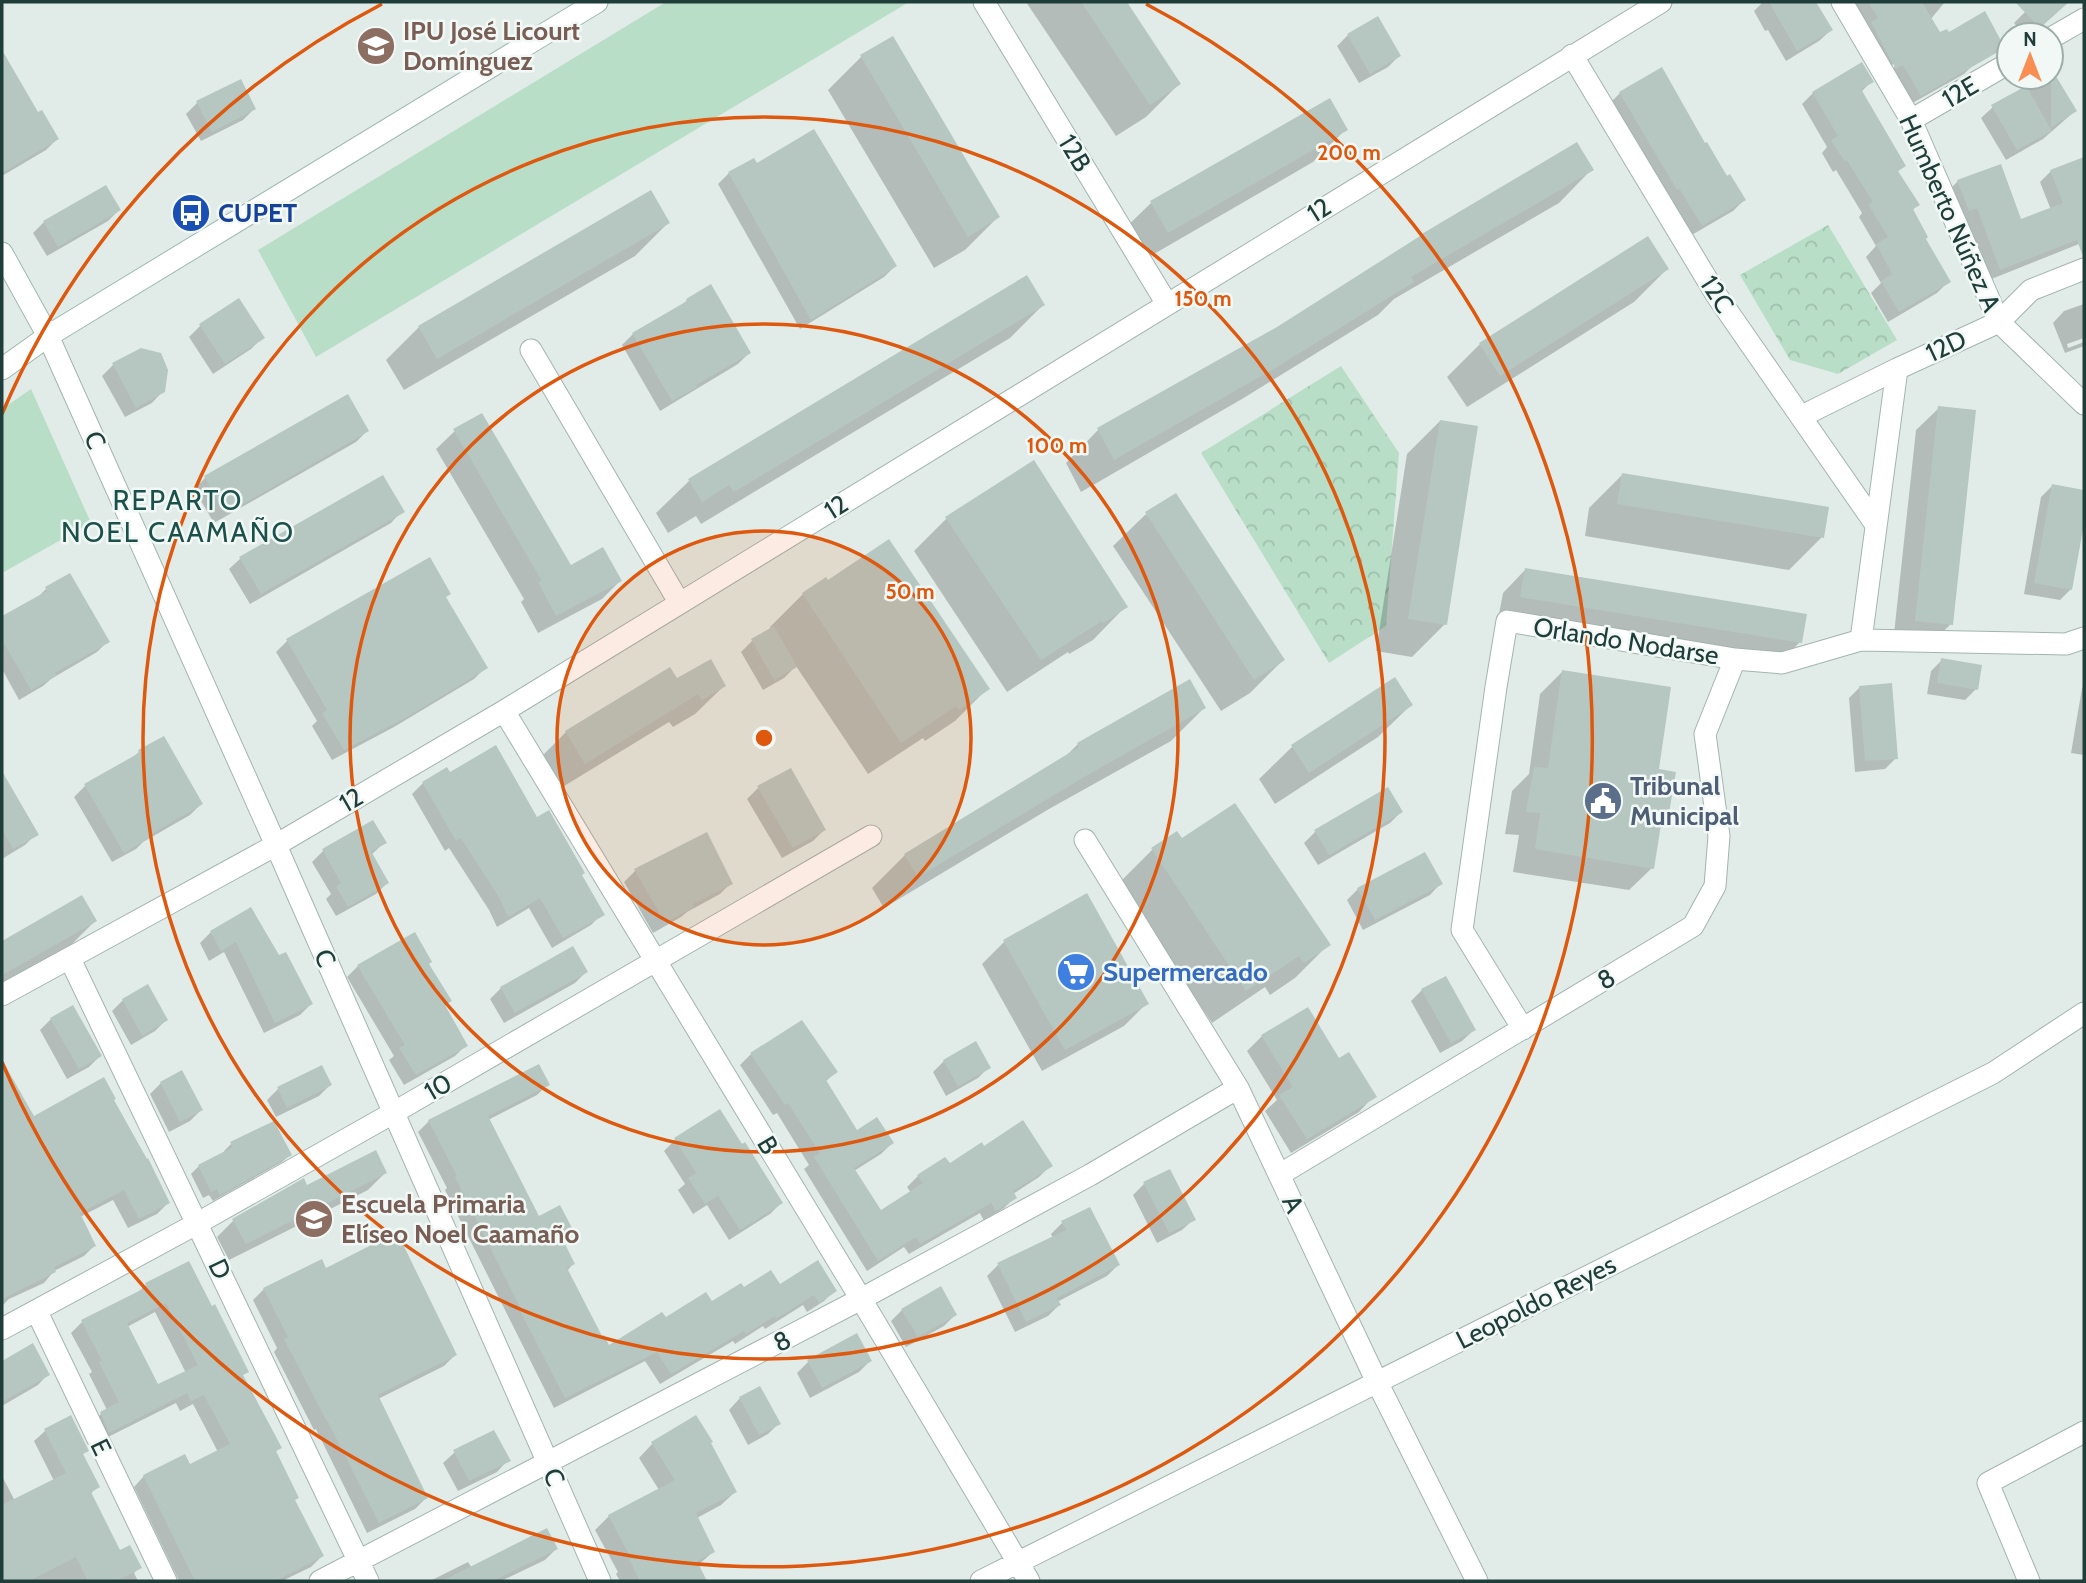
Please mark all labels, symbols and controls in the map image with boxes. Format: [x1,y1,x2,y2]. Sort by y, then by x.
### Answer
place label: IPU José Licourt Domínguez [403,15,580,77]
north arrow [1995,21,2065,91]
school or university icon: IPU José Licourt Domínguez [355,25,397,67]
text: N [2023,28,2037,51]
street label: 12E [1936,69,1984,115]
street label: Humberto Núñez A [1892,109,2008,317]
street label: 12B [1052,129,1098,177]
text: 200 m [1317,140,1381,165]
street label: 12 [1301,191,1337,229]
bus stop icon: CUPET [170,192,212,234]
place label: CUPET [218,197,298,229]
street label: 12C [1693,269,1741,319]
text: 150 m [1175,286,1231,311]
street label: 12D [1921,323,1971,369]
street label: C [77,426,113,454]
text: 100 m [1027,433,1087,458]
district label: REPARTO NOEL CAAMAÑO [61,483,295,549]
street label: 12 [818,488,854,526]
text: 50 m [885,579,935,604]
street label: Orlando Nodarse [1531,611,1721,671]
centre of rings [752,726,776,750]
place label: Tribunal Municipal [1630,770,1739,832]
public building icon: Tribunal Municipal [1582,780,1624,822]
street label: 12 [333,781,369,819]
street label: C [307,944,343,972]
supermarket icon: Supermercado [1055,951,1097,993]
place label: Supermercado [1103,956,1268,988]
street label: 8 [1591,961,1621,997]
street label: 10 [418,1066,458,1108]
street label: B [750,1130,786,1160]
place label: Escuela Primaria Elíseo Noel Caamaño [341,1188,579,1250]
street label: A [1275,1190,1311,1218]
school or university icon: Escuela Primaria Elíseo Noel Caamaño [293,1198,335,1240]
street label: Leopoldo Reyes [1451,1248,1621,1356]
street label: D [202,1254,238,1284]
street label: 8 [768,1323,796,1359]
street label: E [83,1434,119,1460]
street label: C [536,1463,572,1491]

